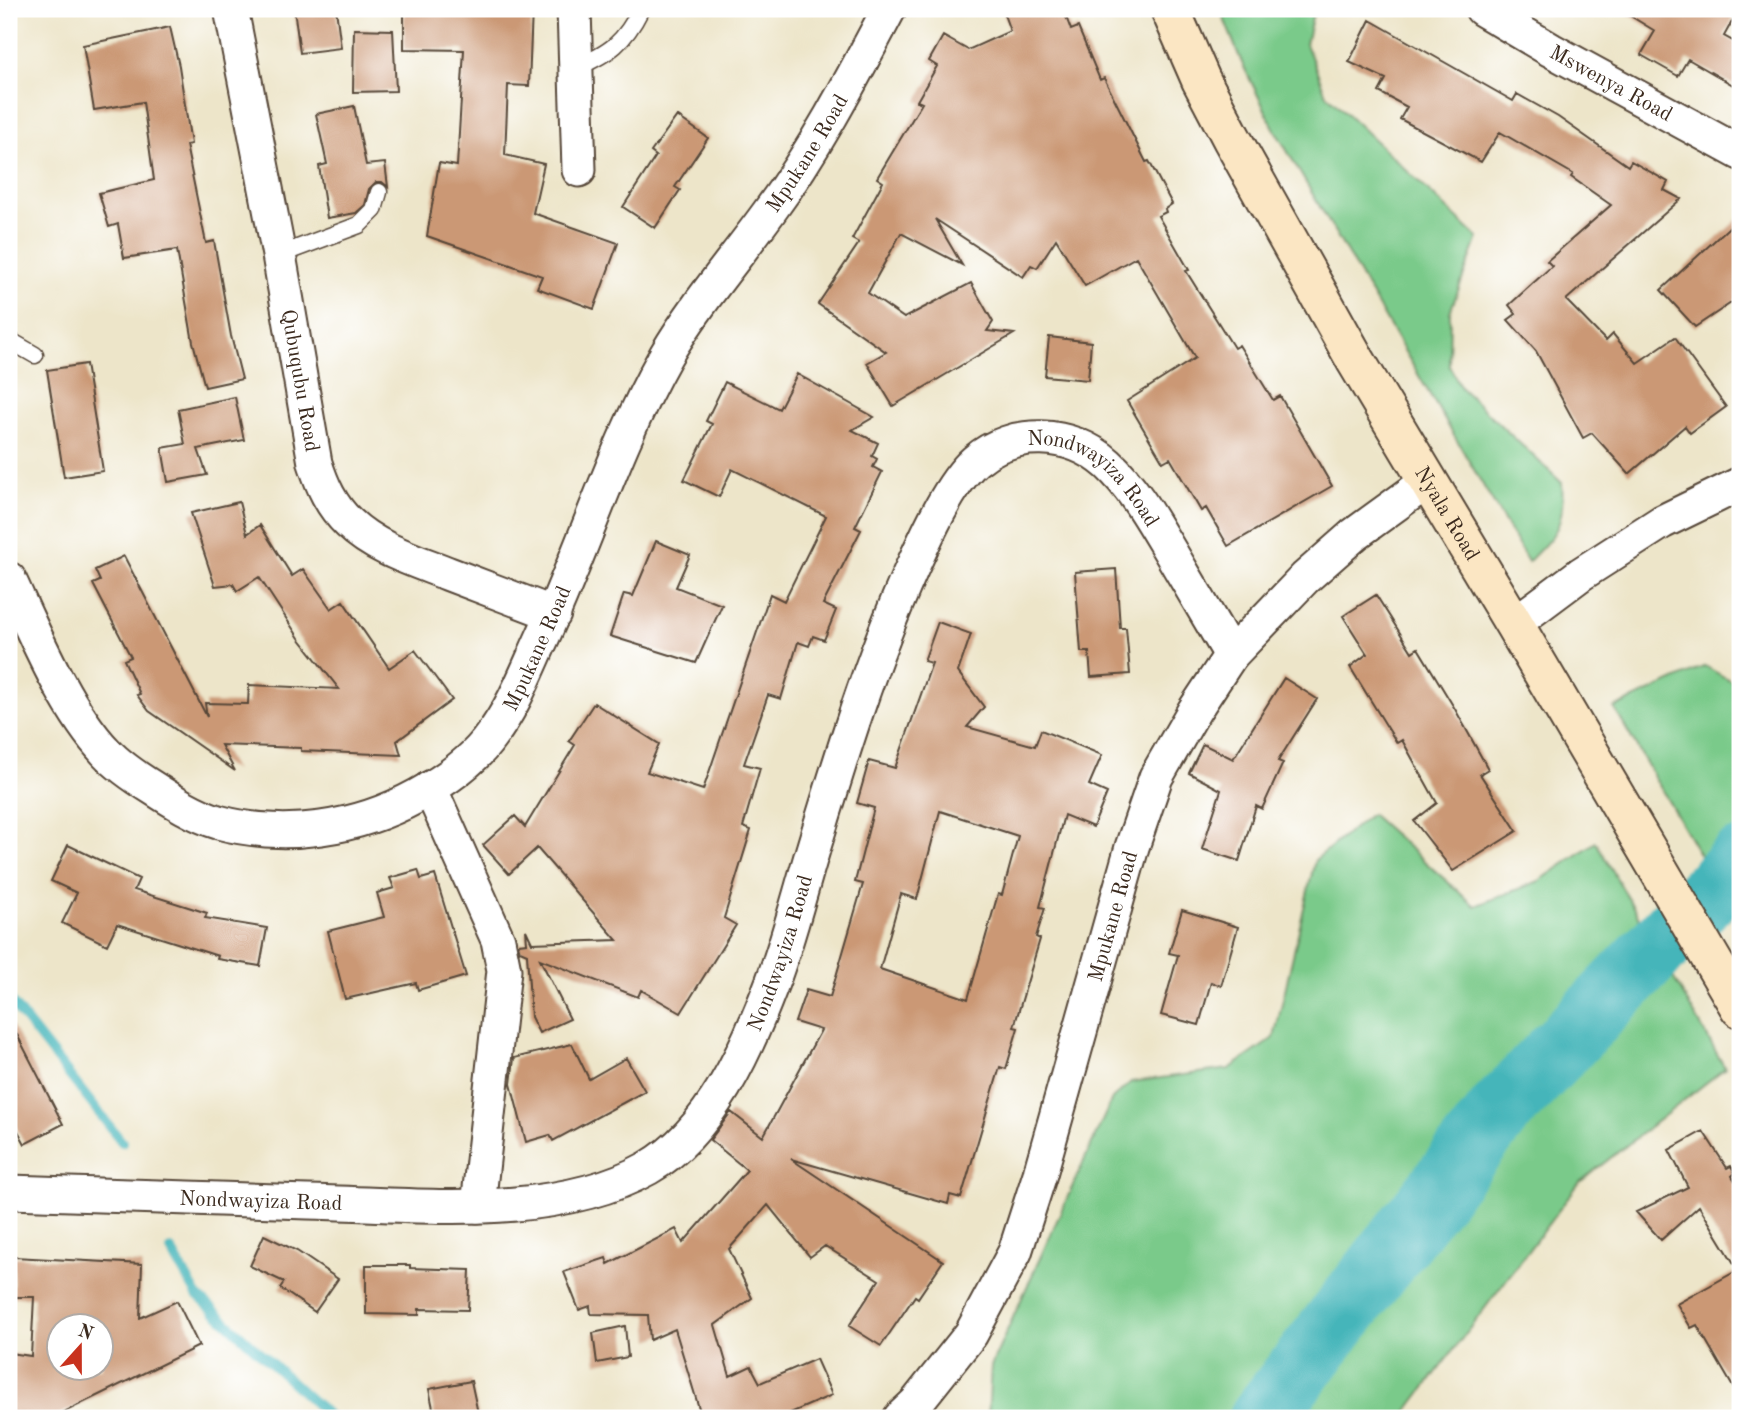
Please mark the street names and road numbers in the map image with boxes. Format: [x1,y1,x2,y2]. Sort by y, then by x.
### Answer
street label: Mswenya Road [1546,42,1676,126]
street label: Mpukane Road [763,91,853,217]
street label: Qubuqubu Road [277,308,322,454]
street label: Nondwayiza Road [1027,428,1162,531]
street label: Nyala Road [1410,463,1482,565]
street label: Mpukane Road [501,583,576,715]
street label: Mpukane Road [1086,849,1142,984]
street label: Nondwayiza Road [745,873,817,1035]
street label: Nondwayiza Road [179,1189,343,1215]

